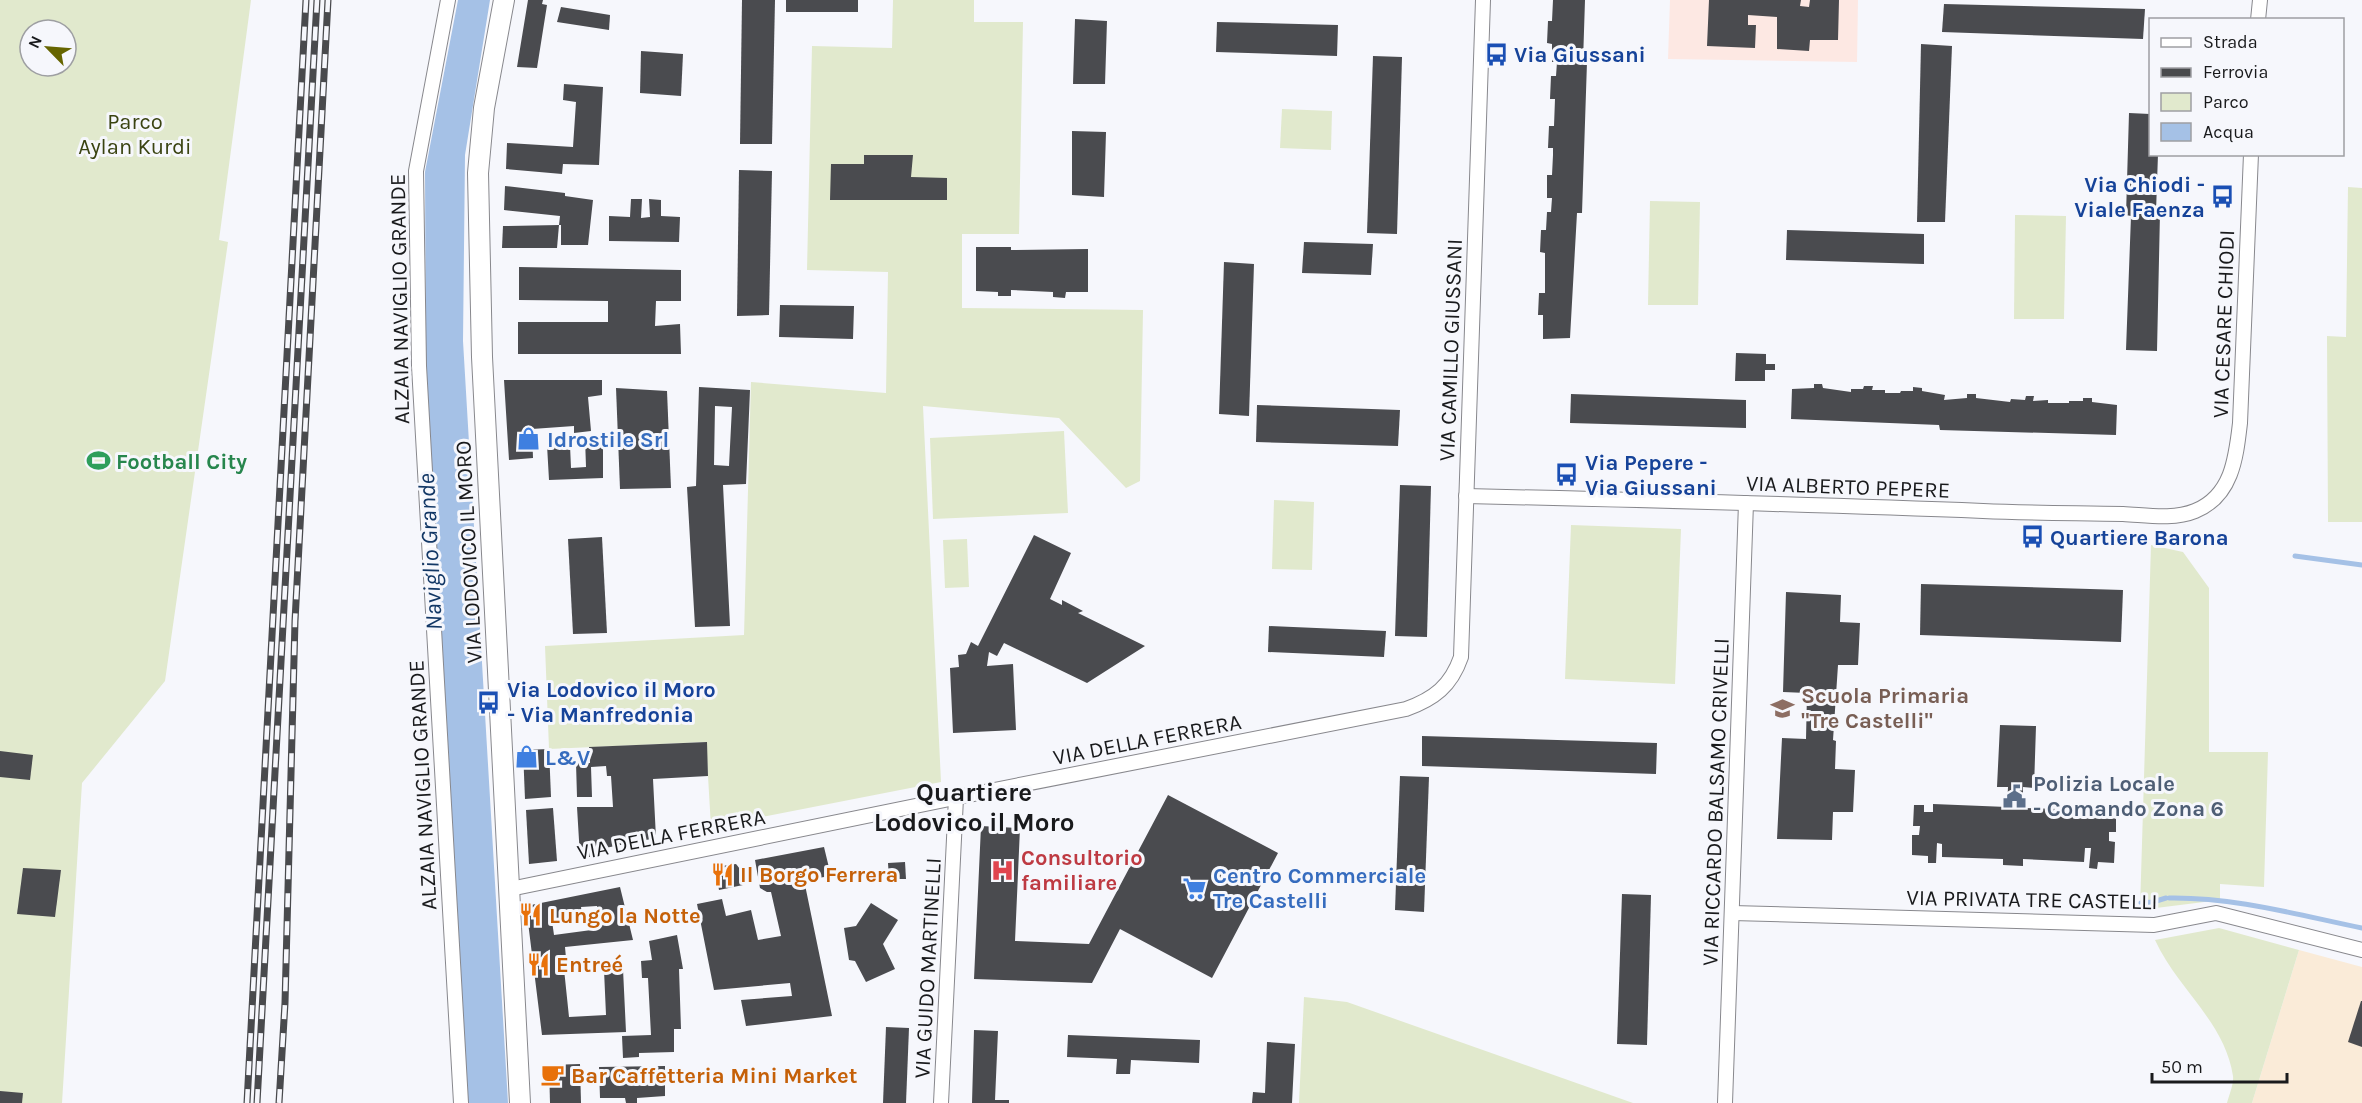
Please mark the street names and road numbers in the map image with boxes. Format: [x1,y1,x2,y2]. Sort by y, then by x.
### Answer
street label: ALZAIA NAVIGLIO GRANDE [385,174,415,424]
street label: VIA CESARE CHIODI [2208,229,2240,419]
street label: VIA CAMILLO GIUSSANI [1434,238,1468,462]
street label: VIA LODOVICO IL MORO [450,440,488,664]
street label: VIA ALBERTO PEPERE [1745,470,1950,504]
street label: VIA RICCARDO BALSAMO CRIVELLI [1697,638,1735,967]
street label: ALZAIA NAVIGLIO GRANDE [403,659,443,911]
street label: VIA DELLA FERRERA [1051,709,1244,771]
street label: VIA DELLA FERRERA [575,804,768,866]
street label: VIA GUIDO MARTINELLI [909,857,947,1079]
street label: VIA PRIVATA TRE CASTELLI [1906,885,2158,915]

